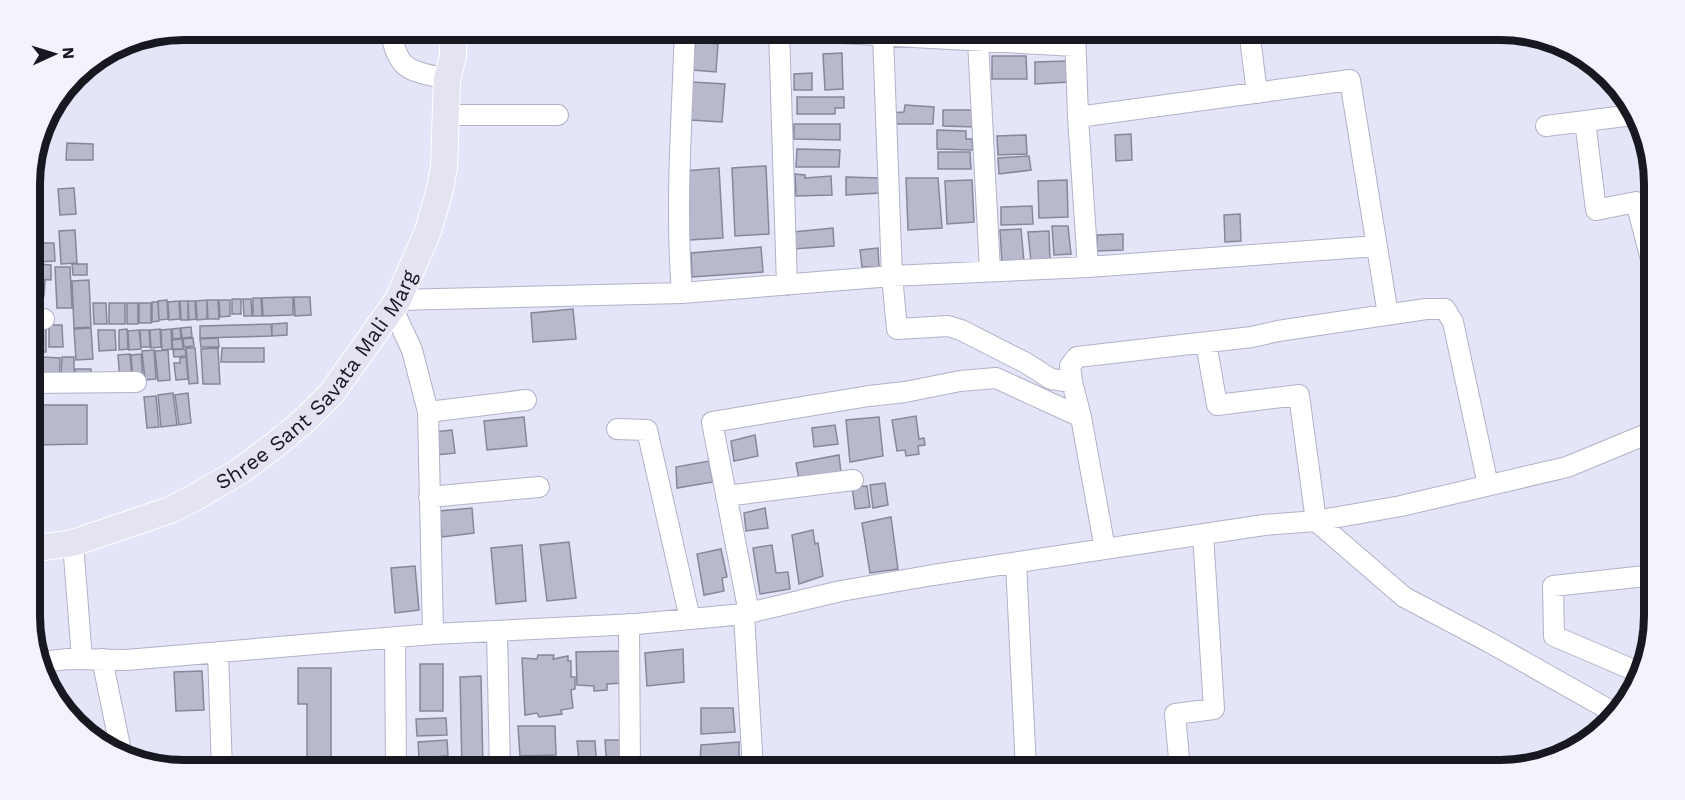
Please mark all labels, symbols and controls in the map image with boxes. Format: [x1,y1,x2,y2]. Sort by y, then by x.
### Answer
north arrow [24,24,84,84]
text: N [59,46,78,60]
street label: Shree Sant Savata Mali Marg [211,265,422,495]

